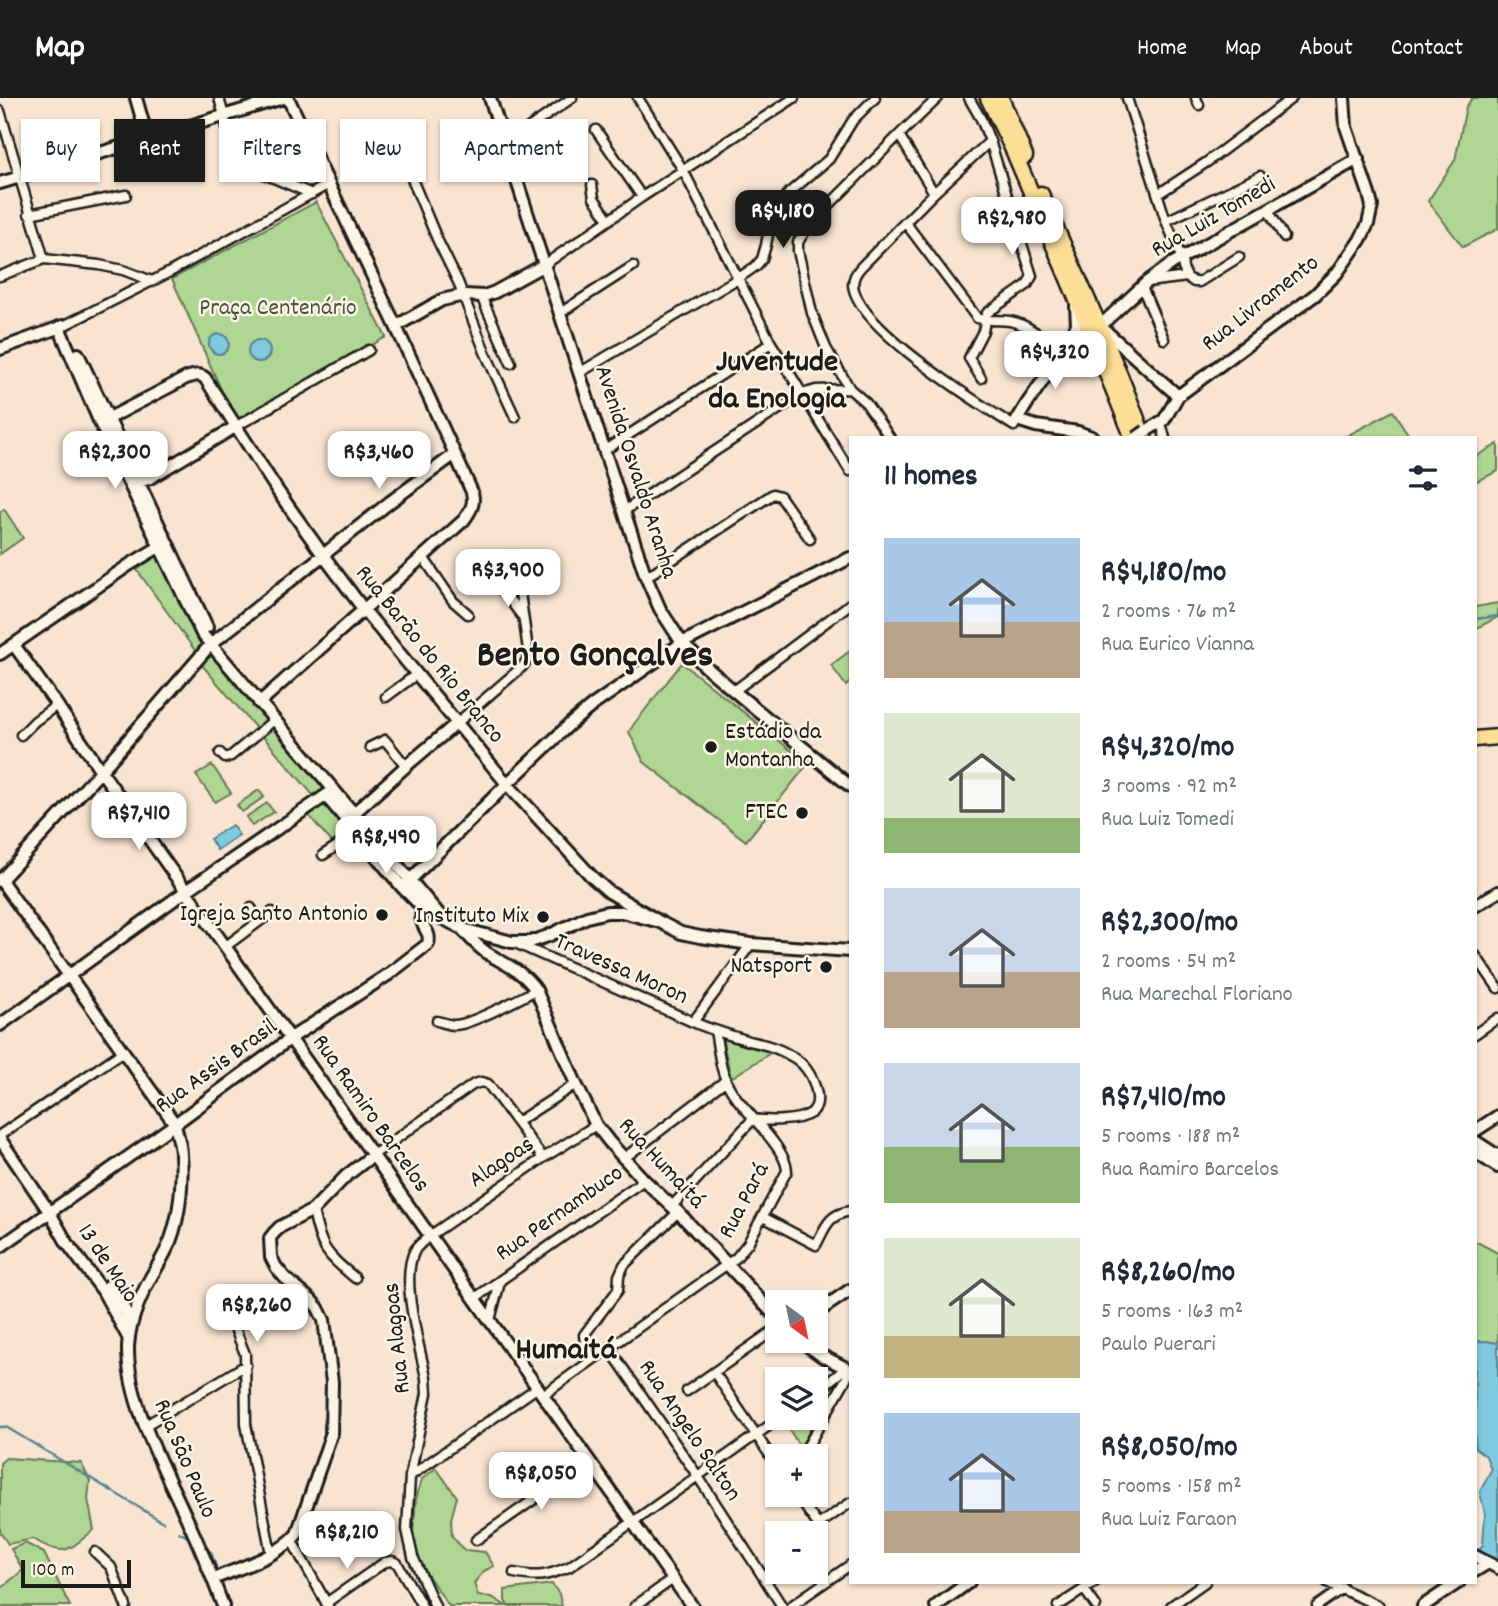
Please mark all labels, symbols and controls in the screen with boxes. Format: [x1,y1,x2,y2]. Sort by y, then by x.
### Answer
text: Map [35,26,85,73]
text: Home [1137,32,1187,66]
text: Map [1225,32,1261,66]
text: About [1299,32,1353,66]
text: Contact [1391,32,1463,66]
chip: Buy [21,119,100,182]
chip: Rent [114,119,205,182]
chip: Filters [219,119,326,182]
chip: New [340,119,426,182]
chip: Apartment [440,119,588,182]
street label: Rua Luiz Tomedi [1145,169,1283,267]
pin: R$4,180 [718,190,848,250]
text: R$4,180 [751,196,815,229]
pin: R$2,980 [947,198,1077,257]
text: R$2,980 [977,203,1047,236]
street label: Rua Livramento [1195,247,1327,361]
park label: Praça Centenário [199,292,357,326]
pin: R$4,320 [990,331,1120,391]
text: R$4,320 [1020,337,1090,370]
district label: Juventude da Enologia [708,341,847,424]
street label: Avenida Osvaldo Aranha [585,361,686,584]
pin: R$2,300 [50,432,180,491]
pin: R$3,460 [314,432,444,491]
text: R$2,300 [79,437,151,470]
text: R$3,460 [344,437,414,470]
text: 11 homes [884,457,978,500]
icon: filters [1404,459,1442,497]
pin: R$3,900 [443,550,573,609]
text: R$4,180/mo [1101,553,1226,596]
text: R$3,900 [471,555,545,588]
street label: Rua Barão do Rio Branco [346,558,512,752]
icon: home [940,566,1024,650]
text: 2 rooms · 76 m² [1101,596,1236,629]
text: Rua Eurico Vianna [1101,629,1254,662]
district label: Bento Gonçalves [477,630,713,685]
place label: Estádio da Montanha [725,716,822,778]
text: R$4,320/mo [1101,728,1234,771]
marker: Estádio da Montanha [703,739,719,755]
icon: home [940,741,1024,825]
text: 3 rooms · 92 m² [1101,771,1237,804]
pin: R$7,410 [74,792,204,852]
place label: FTEC [745,796,788,830]
text: R$7,410 [107,798,171,831]
text: Rua Luiz Tomedi [1101,804,1234,837]
marker: FTEC [794,805,810,821]
pin: R$8,490 [321,816,451,876]
text: R$8,490 [351,822,421,855]
place label: Igreja Santo Antonio [180,898,368,932]
place label: Instituto Mix [416,900,529,934]
text: R$2,300/mo [1101,903,1238,946]
marker: Igreja Santo Antonio [374,907,390,923]
marker: Instituto Mix [535,909,551,925]
icon: home [940,916,1024,1000]
street label: Travessa Moron [549,925,693,1015]
text: 2 rooms · 54 m² [1101,946,1236,979]
place label: Natsport [730,950,812,984]
marker: Natsport [818,959,834,975]
text: Rua Marechal Floriano [1101,979,1293,1012]
street label: Rua Assis Brasil [149,1011,285,1123]
street label: Rua Ramiro Barcelos [303,1028,437,1200]
text: R$7,410/mo [1101,1078,1226,1121]
icon: home [940,1091,1024,1175]
street label: Rua Humaitá [610,1111,712,1217]
text: 5 rooms · 188 m² [1101,1121,1240,1154]
street label: Alagoas [462,1129,542,1197]
text: Rua Ramiro Barcelos [1101,1154,1279,1187]
street label: Rua Pernambuco [489,1157,631,1271]
street label: Rua Pará [711,1157,779,1245]
street label: 13 de Maio [68,1218,146,1310]
text: R$8,260/mo [1101,1253,1235,1296]
icon: home [940,1266,1024,1350]
street label: Rua Alagoas [375,1281,421,1395]
pin: R$8,260 [192,1284,322,1344]
text: R$8,260 [222,1290,292,1323]
north arrow [765,1290,828,1353]
map controls [765,1290,828,1584]
text: 5 rooms · 163 m² [1101,1296,1243,1329]
district label: Humaitá [516,1329,617,1375]
text: Paulo Puerari [1101,1329,1216,1362]
street label: Rua Angelo Salton [629,1353,749,1509]
button: layers [765,1367,828,1430]
street label: Rua São Paulo [144,1394,224,1524]
text: R$8,050/mo [1101,1428,1238,1471]
icon: home [940,1441,1024,1525]
button: + [765,1444,828,1507]
pin: R$8,050 [476,1452,606,1512]
text: R$8,050 [505,1458,577,1491]
text: 5 rooms · 158 m² [1101,1471,1242,1504]
text: Rua Luiz Faraon [1101,1504,1237,1537]
pin: R$8,210 [282,1512,412,1571]
text: R$8,210 [315,1517,379,1550]
button: − [765,1521,828,1584]
scale bar [21,1557,131,1589]
text: 100 m [32,1558,74,1585]

